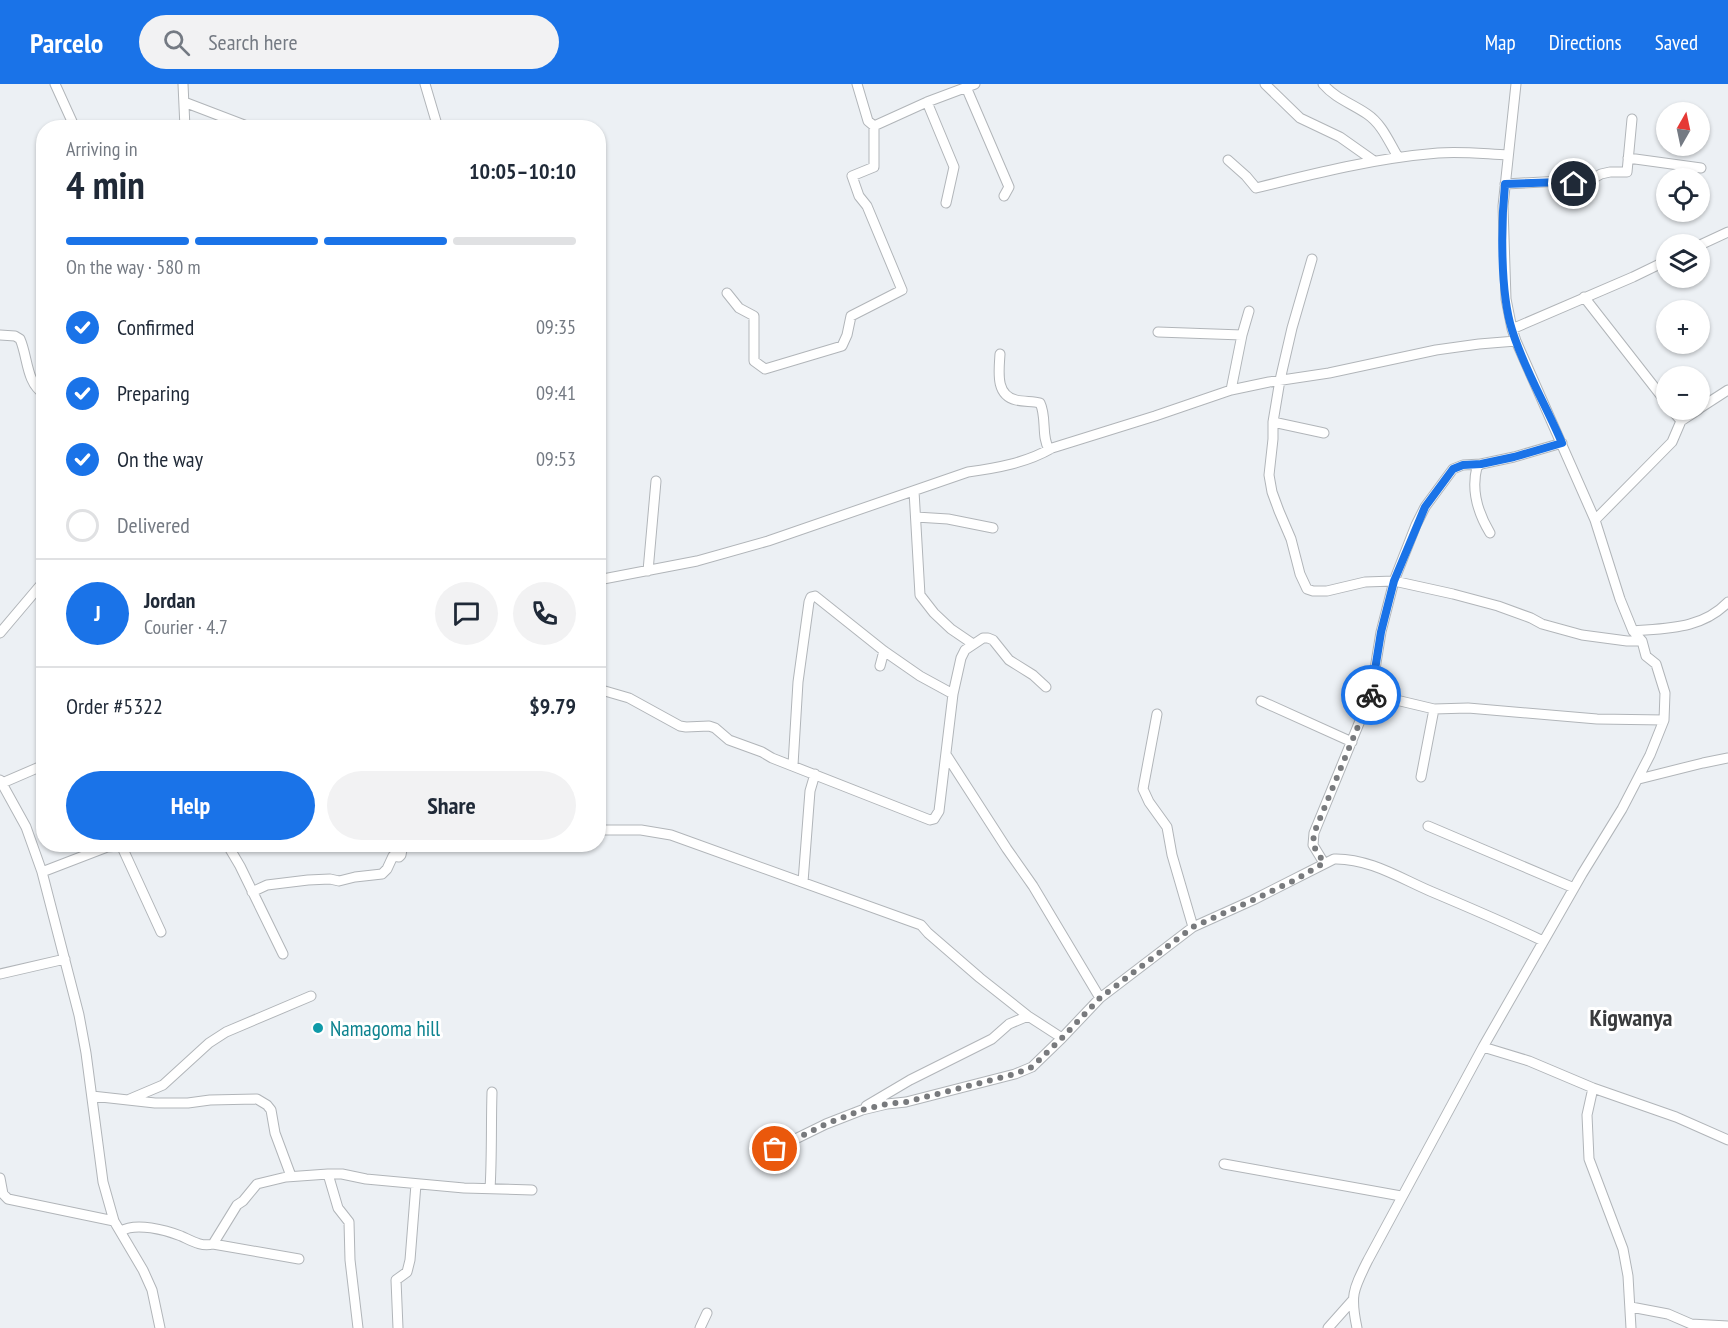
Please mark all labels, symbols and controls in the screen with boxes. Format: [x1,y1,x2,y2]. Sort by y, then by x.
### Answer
search box [139,15,559,69]
text: Parcelo [30,24,103,61]
icon: search [160,26,193,59]
text: Search here [208,28,298,56]
text: Map [1485,29,1516,56]
text: Directions [1549,29,1622,56]
text: Saved [1655,29,1698,56]
north arrow [1656,102,1710,156]
map controls [1656,102,1710,420]
text: Arriving in [66,136,138,162]
text: 10:05–10:10 [469,157,576,185]
pin [1548,158,1599,209]
text: 4 min [66,159,145,210]
icon: home [1557,167,1590,200]
button: locate [1656,168,1710,222]
button: layers [1656,234,1710,288]
text: On the way · 580 m [66,254,201,280]
button: + [1656,300,1710,354]
icon: check [66,311,99,344]
text: Confirmed [117,313,194,341]
text: 09:35 [536,314,576,340]
button: − [1656,366,1710,420]
icon: check [66,377,99,410]
text: Preparing [117,379,190,407]
text: 09:41 [536,380,576,406]
icon: check [66,443,99,476]
text: On the way [117,445,203,473]
text: 09:53 [536,446,576,472]
text: Delivered [117,511,190,539]
button: chat [435,582,498,645]
button: phone [513,582,576,645]
text: Jordan [144,586,195,614]
text: J [94,599,101,627]
text: Courier · 4.7 [144,614,228,640]
courier [1341,665,1401,725]
icon: bike [1355,679,1388,712]
text: Order #5322 [66,692,163,720]
text: $9.79 [529,692,576,720]
button: Help [66,771,315,840]
button: Share [327,771,576,840]
district label: Kigwanya [1590,1002,1673,1033]
place label: Namagoma hill [330,1015,440,1042]
marker: Namagoma hill [311,1021,325,1035]
pin [749,1123,800,1174]
icon: bag [758,1132,791,1165]

